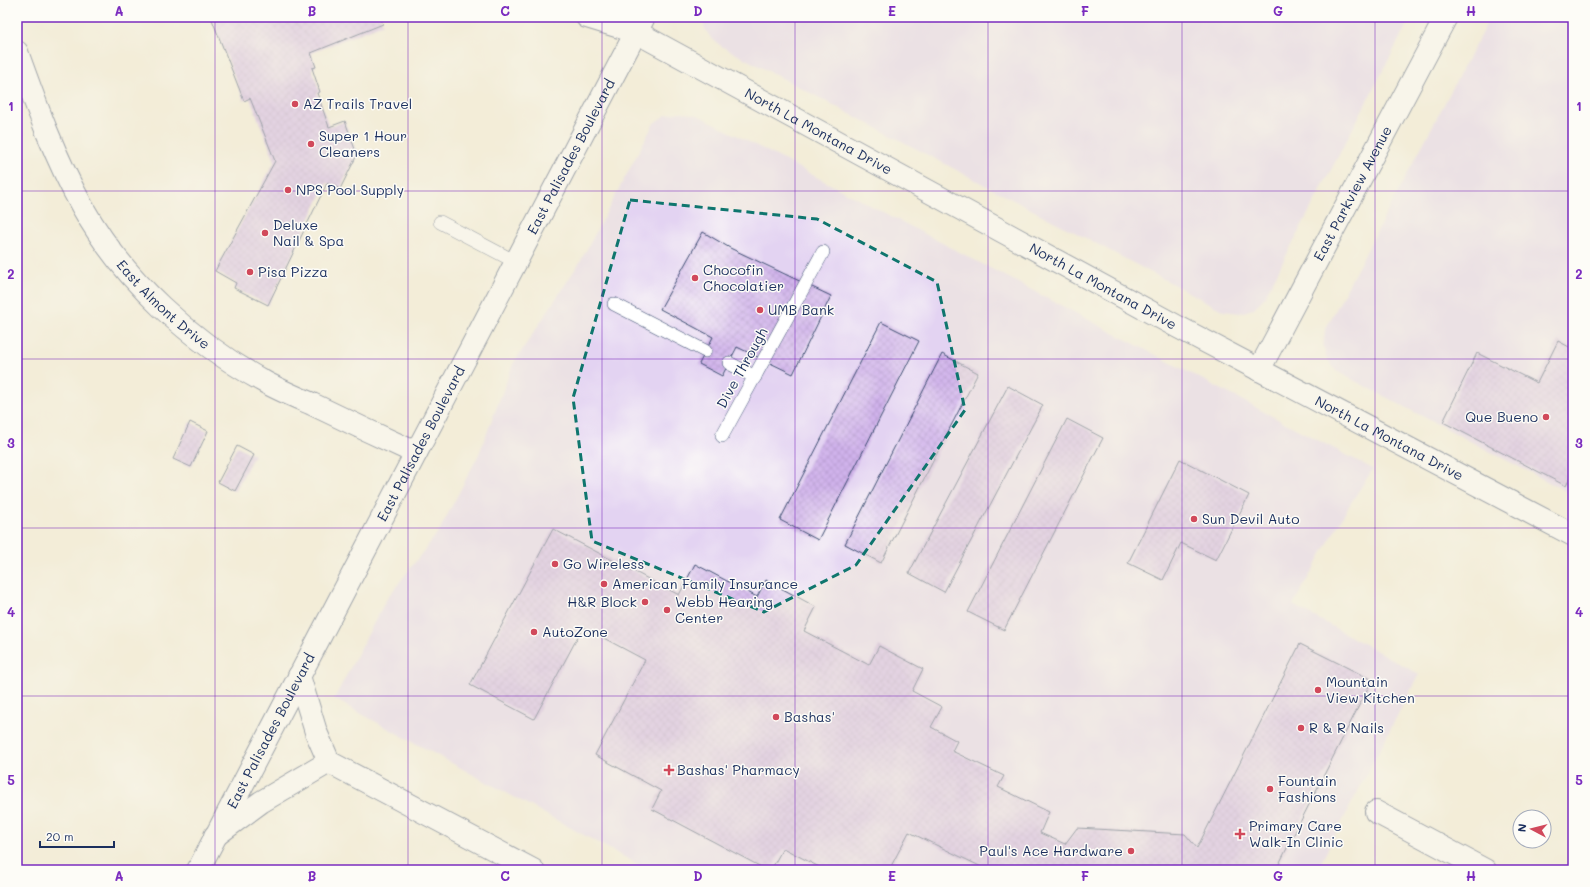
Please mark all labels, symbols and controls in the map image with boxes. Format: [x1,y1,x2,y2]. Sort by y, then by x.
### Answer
text: A [114,2,124,19]
text: B [308,2,317,19]
text: C [500,2,510,19]
text: D [693,2,703,19]
text: E [888,2,896,19]
text: F [1081,2,1089,19]
text: G [1273,2,1283,19]
text: H [1466,2,1476,19]
street label: East Palisades Boulevard [522,75,619,237]
street label: North La Montana Drive [742,83,896,179]
place label: AZ Trails Travel [303,94,412,113]
text: 1 [8,97,14,114]
text: 1 [1576,97,1582,114]
marker: AZ Trails Travel [290,99,300,109]
street label: East Parkview Avenue [1309,122,1396,264]
place label: Super 1 Hour Cleaners [319,126,407,161]
marker: Super 1 Hour Cleaners [306,139,316,149]
place label: NPS Pool Supply [296,180,404,199]
marker: NPS Pool Supply [283,185,293,195]
place label: Deluxe Nail & Spa [273,215,344,250]
marker: Deluxe Nail & Spa [260,228,270,238]
street label: North La Montana Drive [1026,238,1180,334]
street label: East Almont Drive [113,256,214,353]
place label: Chocofin Chocolatier [703,260,784,295]
place label: Pisa Pizza [258,262,328,281]
text: 2 [7,265,15,282]
text: 2 [1575,265,1583,282]
marker: Pisa Pizza [245,267,255,277]
marker: Chocofin Chocolatier [690,273,700,283]
place label: UMB Bank [768,300,834,319]
marker: UMB Bank [755,305,765,315]
street label: Dive Through [712,324,772,411]
street label: East Palisades Boulevard [372,363,469,524]
street label: North La Montana Drive [1312,391,1467,485]
place label: Que Bueno [1465,407,1538,426]
marker: Que Bueno [1541,412,1551,422]
text: 3 [7,434,15,451]
text: 3 [1575,434,1583,451]
place label: Sun Devil Auto [1202,509,1300,528]
marker: Sun Devil Auto [1189,514,1199,524]
place label: Go Wireless [563,554,644,573]
marker: Go Wireless [550,559,560,569]
place label: American Family Insurance [612,574,798,593]
marker: American Family Insurance [599,579,609,589]
place label: H&R Block [567,592,637,611]
place label: Webb Hearing Center [675,592,773,627]
marker: H&R Block [640,597,650,607]
text: 4 [7,603,15,620]
text: 4 [1575,603,1583,620]
marker: Webb Hearing Center [662,605,672,615]
place label: AutoZone [542,622,608,641]
marker: AutoZone [529,627,539,637]
street label: East Palisades Boulevard [222,650,319,812]
place label: Mountain View Kitchen [1326,672,1415,707]
marker: Mountain View Kitchen [1313,685,1323,695]
place label: Bashas' [784,707,835,726]
marker: Bashas' [771,712,781,722]
place label: R & R Nails [1309,718,1384,737]
marker: R & R Nails [1296,723,1306,733]
place label: Bashas' Pharmacy [677,760,800,779]
marker: Bashas' Pharmacy [664,765,674,775]
text: 5 [7,771,15,788]
place label: Fountain Fashions [1278,771,1336,806]
text: 5 [1575,771,1583,788]
marker: Fountain Fashions [1265,784,1275,794]
north arrow [1512,809,1552,849]
place label: Primary Care Walk-In Clinic [1249,816,1343,851]
scale bar [40,823,114,849]
text: N [1514,823,1530,833]
text: 20 m [46,828,74,844]
marker: Primary Care Walk-In Clinic [1234,828,1246,840]
place label: Paul's Ace Hardware [979,841,1123,860]
marker: Paul's Ace Hardware [1126,846,1136,856]
text: A [114,867,124,884]
text: B [308,867,317,884]
text: C [500,867,510,884]
text: D [693,867,703,884]
text: E [888,867,896,884]
text: F [1081,867,1089,884]
text: G [1273,867,1283,884]
text: H [1466,867,1476,884]

